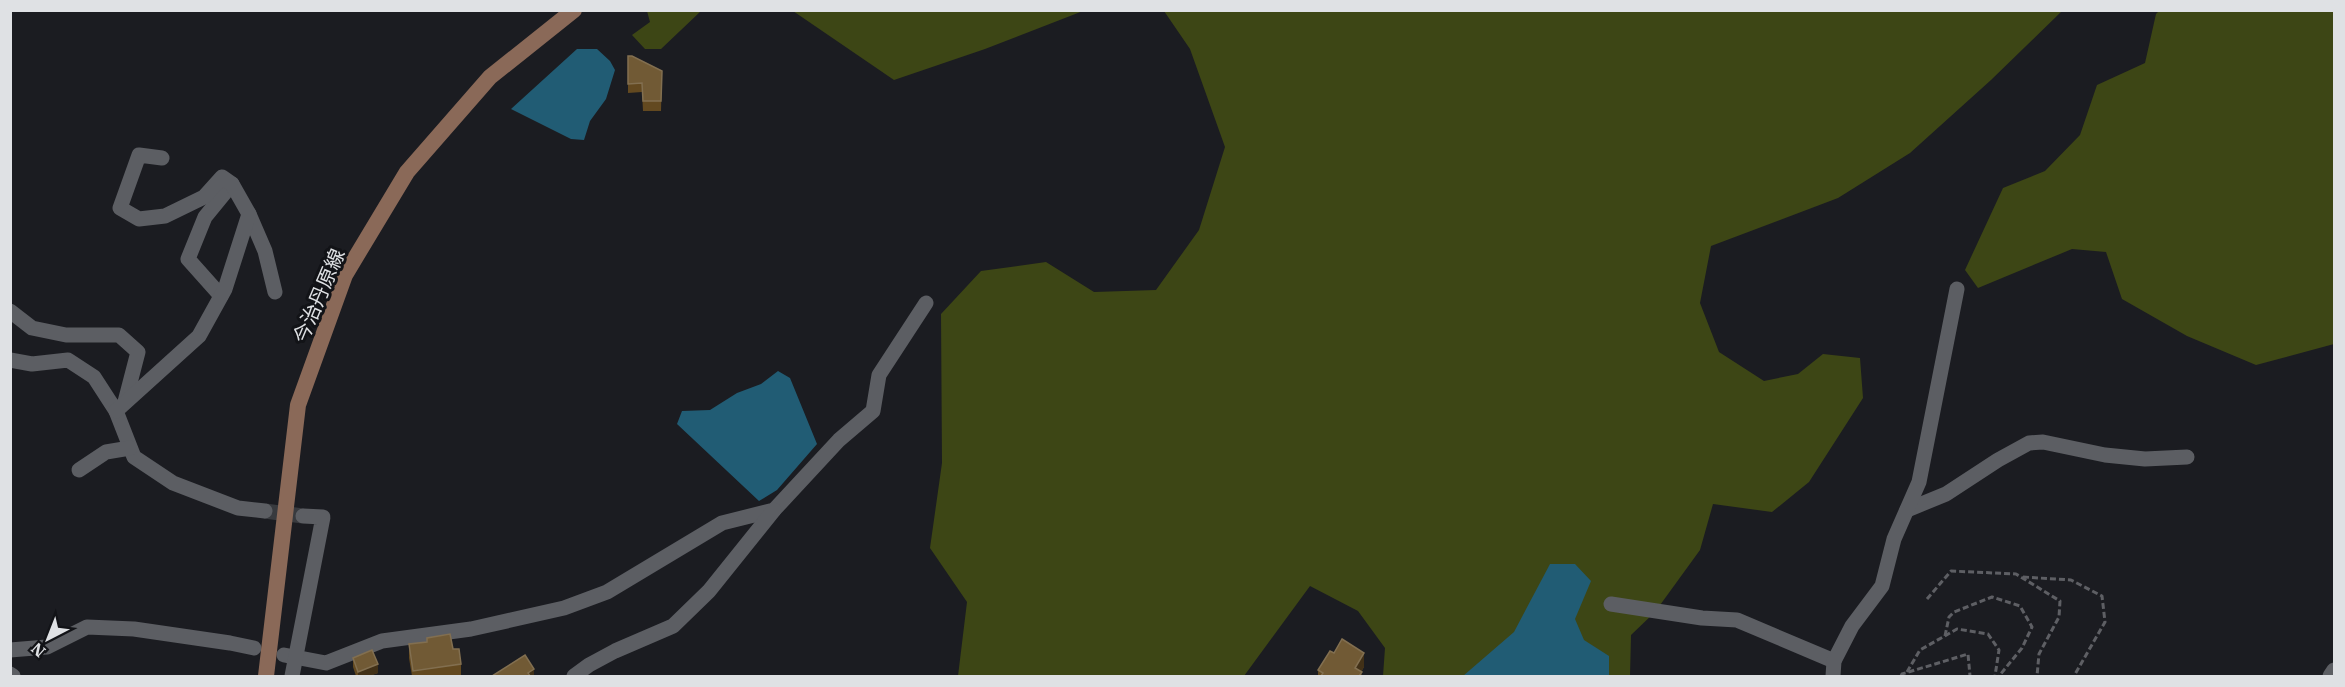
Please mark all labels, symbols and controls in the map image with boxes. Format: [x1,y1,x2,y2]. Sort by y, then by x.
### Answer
street label: 今治丹原線 [287,245,351,347]
north arrow [18,609,78,669]
text: N [27,638,49,662]

